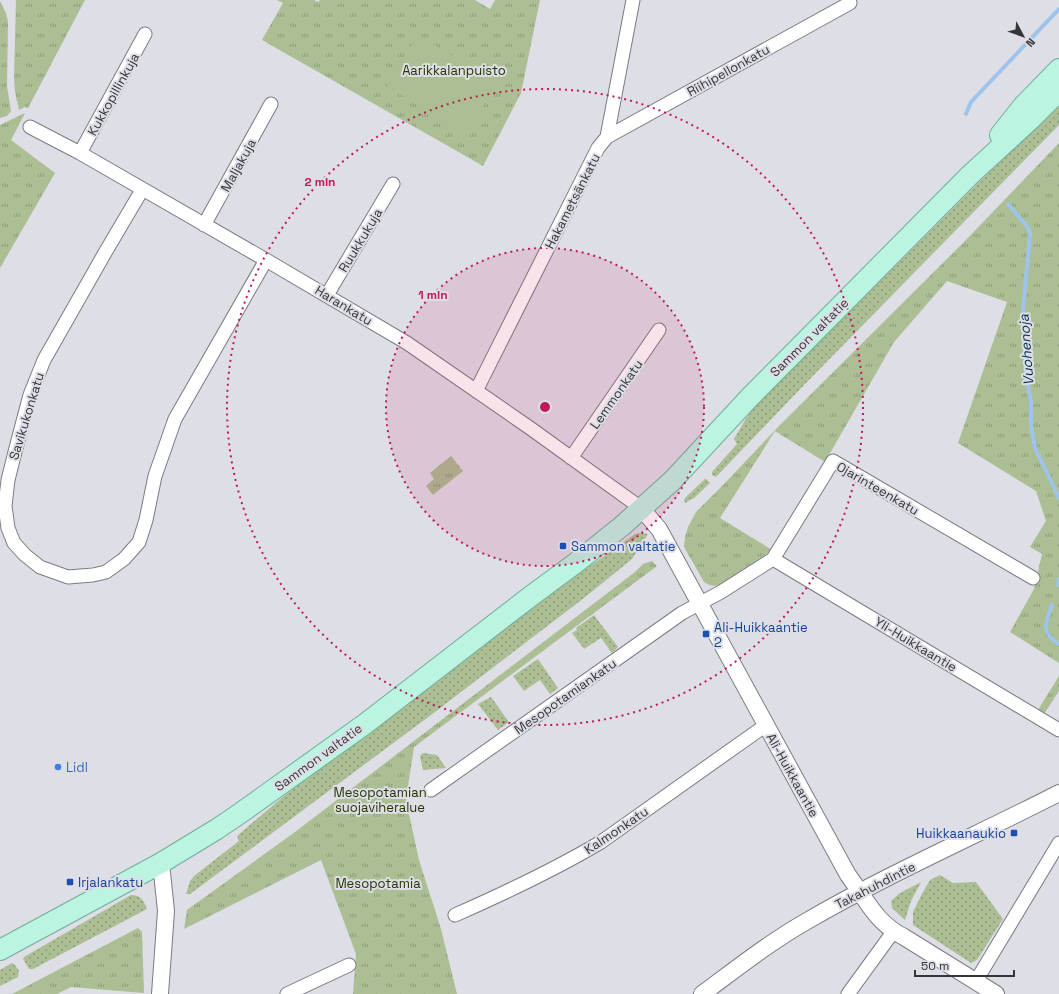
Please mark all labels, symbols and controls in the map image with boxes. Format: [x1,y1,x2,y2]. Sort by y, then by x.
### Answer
north arrow [1003,16,1043,56]
text: N [1023,35,1038,50]
street label: Riihipellonkatu [684,41,773,100]
street label: Kukkopillinkuja [84,49,143,139]
park label: Aarikkalanpuisto [402,62,506,79]
street label: Maljakuja [217,135,260,195]
street label: Hakametsänkatu [541,151,604,252]
text: 2 min [304,174,336,190]
street label: Ruukkukuja [335,205,386,275]
street label: Harankatu [312,282,376,329]
text: 1 min [418,287,448,303]
street label: Sammon valtatie [766,294,852,380]
water label: Vuohenoja [1014,313,1037,386]
street label: Lemmonkatu [586,356,647,432]
street label: Savikukonkatu [5,370,48,462]
centre of rings [538,400,552,414]
street label: Ojarinteenkatu [834,458,922,519]
place label: Sammon valtatie [571,538,675,555]
marker: Sammon valtatie [558,541,568,551]
street label: Yli-Huikkaantie [871,613,960,676]
place label: Ali-Huikkaantie 2 [714,619,808,651]
marker: Ali-Huikkaantie 2 [701,629,711,639]
street label: Mesopotamiankatu [511,655,620,738]
street label: Sammon valtatie [271,720,366,795]
street label: Ali-Huikkaantie [762,730,823,820]
place label: Lidl [66,759,88,776]
marker: Lidl [53,762,63,772]
park label: Mesopotamian suojaviheralue [333,784,427,816]
street label: Kalmonkatu [581,803,652,858]
place label: Huikkaanaukio [916,825,1006,842]
marker: Huikkaanaukio [1009,828,1019,838]
street label: Takahuhdintie [832,858,918,913]
place label: Irjalankatu [78,874,143,891]
park label: Mesopotamia [335,875,421,892]
marker: Irjalankatu [65,877,75,887]
scale bar [915,952,1014,978]
text: 50 m [921,958,949,974]

